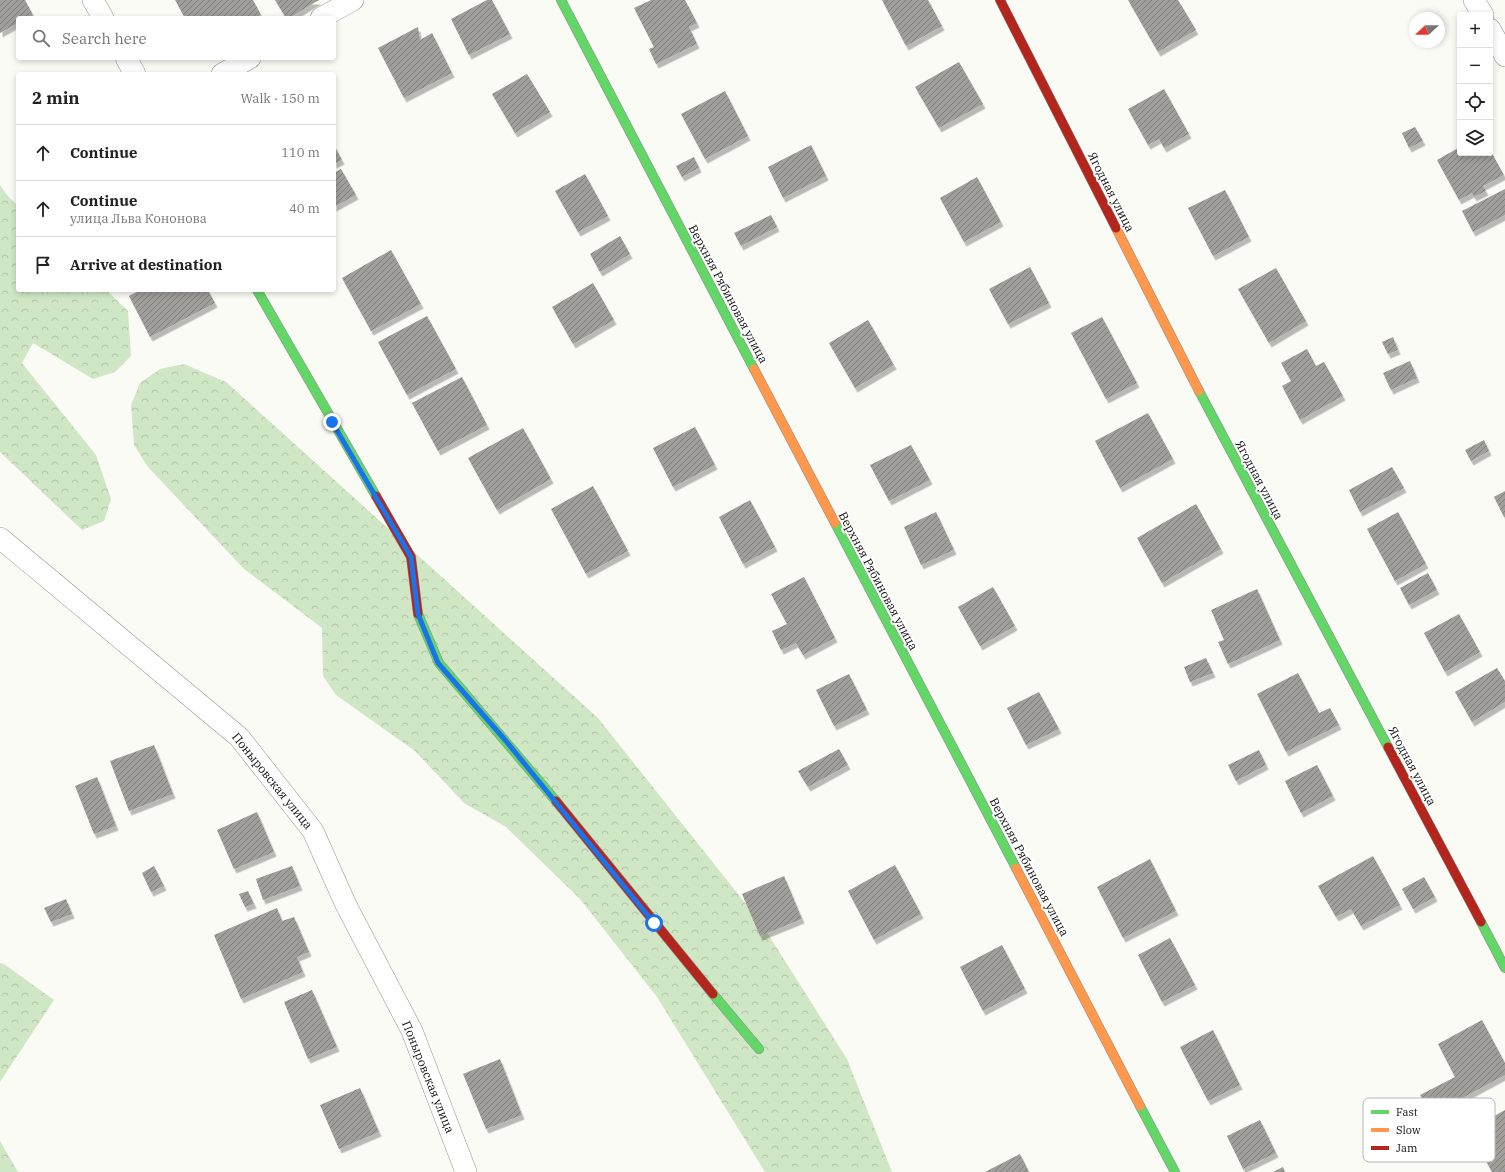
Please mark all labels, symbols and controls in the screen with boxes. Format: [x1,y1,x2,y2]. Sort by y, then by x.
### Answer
north arrow [1409,12,1445,48]
map controls [1457,12,1493,156]
button: + [1457,12,1493,48]
search box [16,16,336,60]
icon: search [30,27,52,49]
text: Search here [62,29,147,48]
button: − [1457,48,1493,84]
button: locate [1457,84,1493,120]
text: 2 min [32,87,80,109]
text: Walk · 150 m [241,90,320,107]
button: layers [1457,120,1493,156]
icon: ahead [32,142,54,164]
text: Continue [70,143,137,162]
text: 110 m [281,144,320,161]
street label: Ягодная улица [1085,149,1138,235]
text: Continue [70,191,137,210]
icon: ahead [32,198,54,220]
text: 40 m [289,200,320,217]
text: улица Льва Кононова [70,210,207,227]
street label: Верхняя Рябиновая улица [686,222,772,366]
icon: arrive [32,254,54,276]
text: Arrive at destination [70,255,222,274]
route end [323,413,341,431]
street label: Ягодная улица [1232,438,1287,522]
street label: Верхняя Рябиновая улица [836,509,922,653]
street label: Ягодная улица [1385,724,1440,808]
street label: Поныровская улица [229,729,316,832]
street label: Верхняя Рябиновая улица [987,795,1073,939]
route start [645,914,663,932]
street label: Поныровская улица [399,1018,458,1136]
legend [1363,1098,1495,1162]
text: Fast [1396,1105,1418,1119]
text: Slow [1396,1123,1421,1137]
text: Jam [1396,1141,1418,1155]

